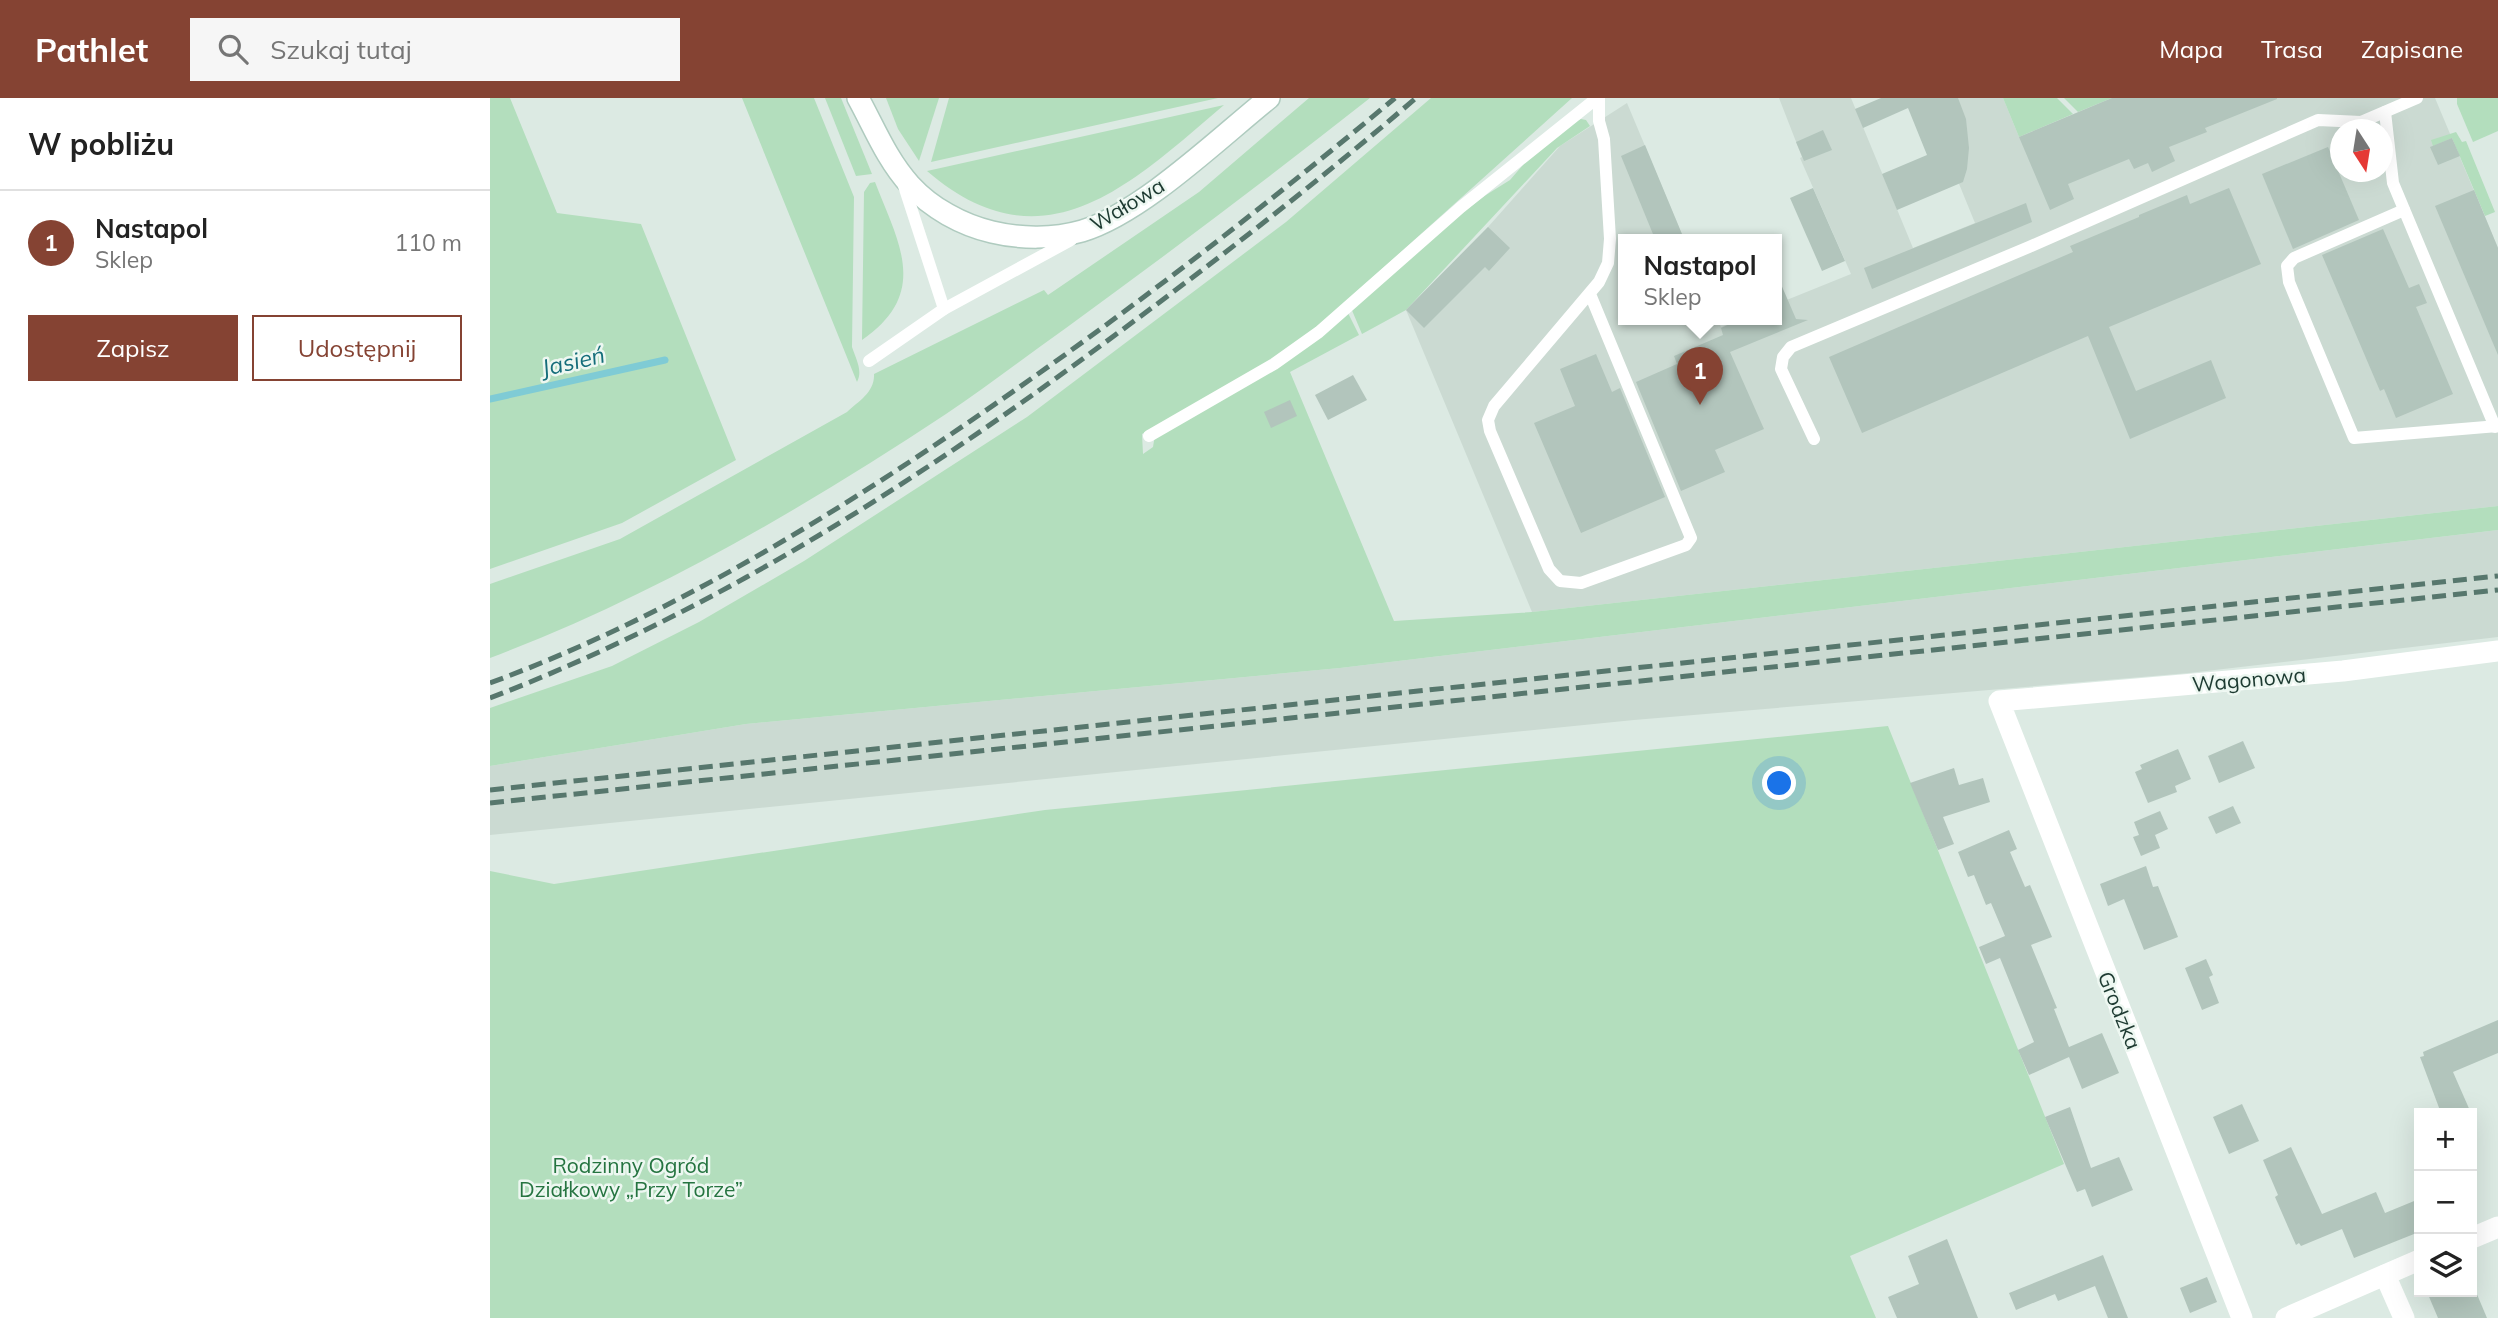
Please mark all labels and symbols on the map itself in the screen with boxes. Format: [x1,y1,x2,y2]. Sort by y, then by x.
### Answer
north arrow [2330,119,2393,182]
street label: Wałowa [1085,172,1169,236]
water label: Jasień [536,340,608,383]
pin: 1 [1677,347,1723,405]
street label: Wagonowa [2191,661,2307,697]
your location [1762,766,1796,800]
street label: Grodzka [2093,967,2147,1053]
park label: Rodzinny Ogród Działkowy „Przy Torze” [519,1152,743,1202]

